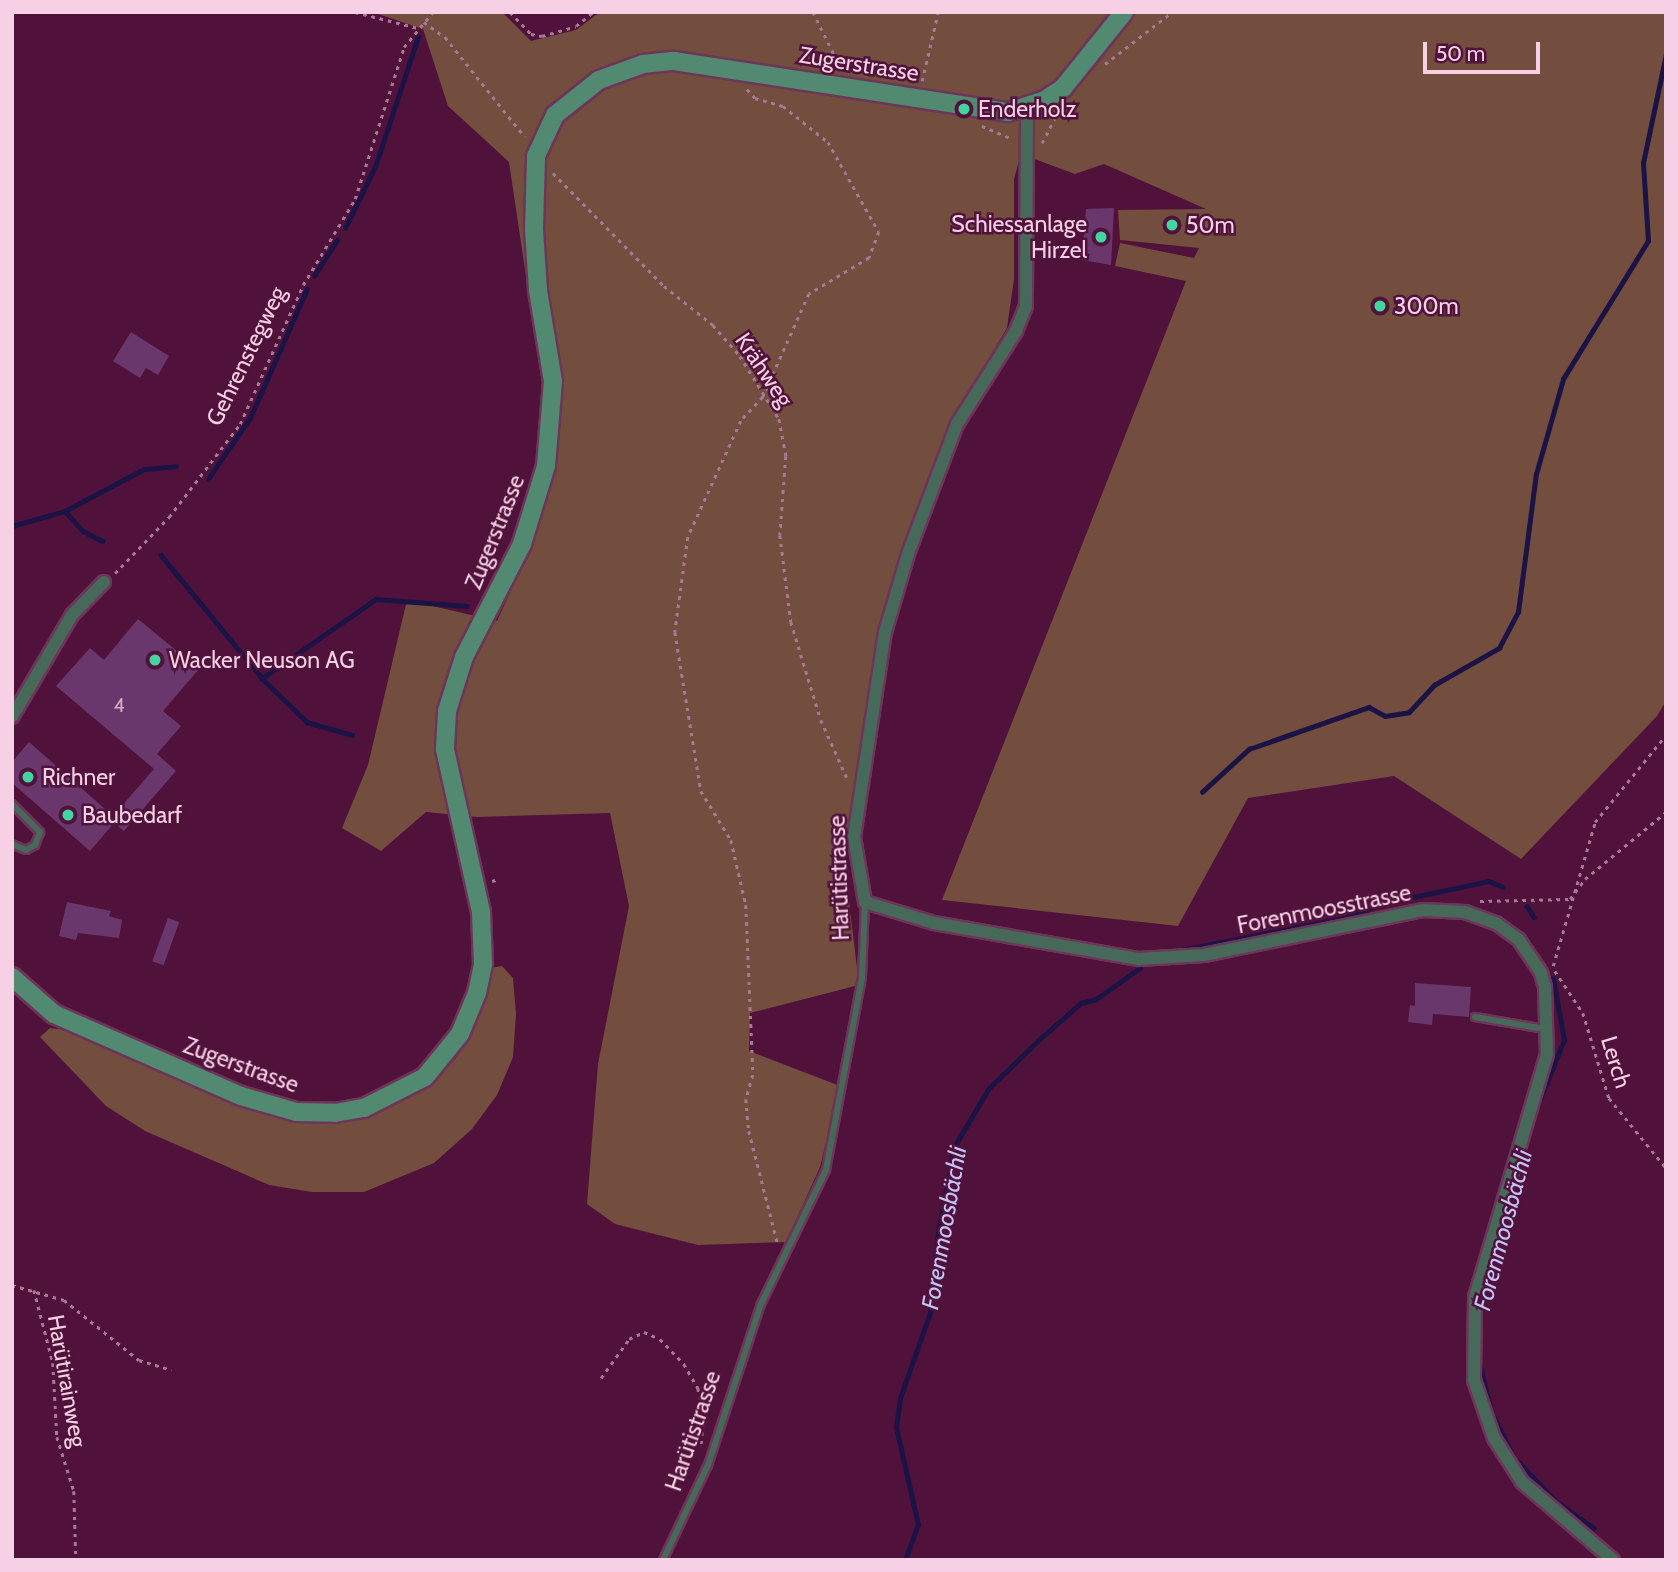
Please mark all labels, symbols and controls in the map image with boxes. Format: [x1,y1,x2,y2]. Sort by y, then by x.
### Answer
scale bar [1426,28,1543,72]
street label: Zugerstrasse [797,41,921,87]
text: 50 m [1436,41,1485,66]
place label: Enderholz [978,95,1077,123]
marker: Enderholz [956,101,972,117]
place label: Schiessanlage Hirzel [951,210,1087,264]
place label: 50m [1186,211,1235,239]
marker: 50m [1164,217,1180,233]
marker: Schiessanlage Hirzel [1093,229,1109,245]
street label: Gehrenstegweg [200,282,292,430]
place label: 300m [1394,292,1459,320]
marker: 300m [1372,298,1388,314]
street label: Krähweg [729,328,799,412]
street label: Zugerstrasse [460,471,530,593]
place label: Wacker Neuson AG [169,646,355,674]
marker: Wacker Neuson AG [147,652,163,668]
house number: 4 [114,695,124,717]
place label: Richner [42,763,115,791]
marker: Richner [20,769,36,785]
place label: Baubedarf [82,801,182,829]
marker: Baubedarf [60,807,76,823]
street label: Harütistrasse [823,815,855,941]
street label: Forenmoosstrasse [1235,879,1413,939]
street label: Zugerstrasse [180,1031,302,1099]
street label: Lerch [1595,1033,1637,1091]
water label: Forenmoosbächli [915,1144,973,1312]
water label: Forenmoosbächli [1468,1146,1538,1314]
street label: Harütirainweg [42,1312,92,1450]
street label: Harütistrasse [660,1367,726,1495]

